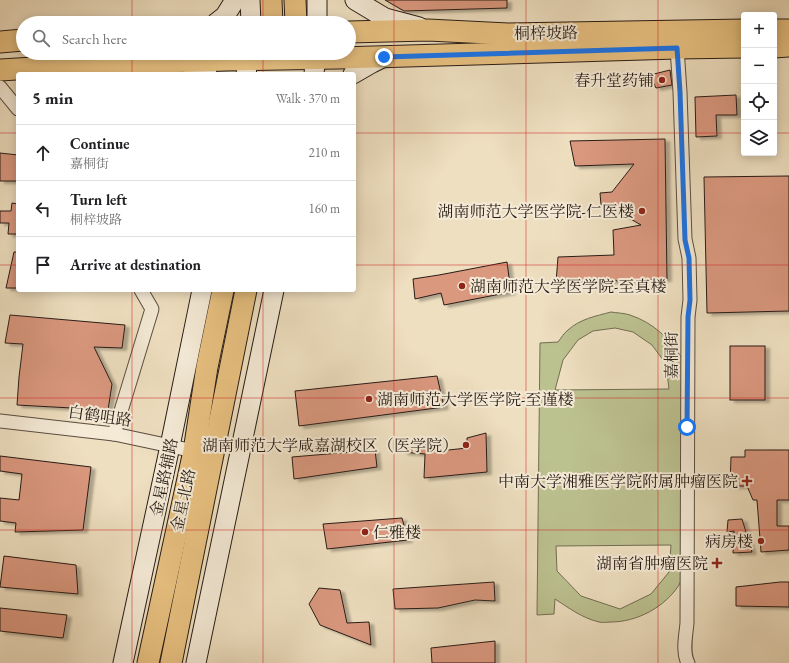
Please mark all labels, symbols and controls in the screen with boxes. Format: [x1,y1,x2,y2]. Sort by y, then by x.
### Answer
map controls [741,12,777,156]
button: + [741,12,777,48]
search box [16,16,356,60]
street label: 桐梓坡路 [514,22,578,44]
icon: search [30,27,52,49]
text: Search here [62,29,127,48]
route end [375,48,393,66]
button: − [741,48,777,84]
place label: 春升堂药铺 [574,70,654,91]
marker: 春升堂药铺 [657,75,667,85]
button: locate [741,84,777,120]
text: 5 min [32,87,73,109]
text: Walk · 370 m [276,90,340,107]
button: layers [741,120,777,156]
text: Continue [70,134,130,153]
icon: ahead [32,142,54,164]
text: 210 m [309,144,340,161]
text: 嘉桐街 [70,155,109,172]
text: Turn left [70,190,127,209]
icon: left [32,198,54,220]
text: 160 m [309,200,340,217]
place label: 湖南师范大学医学院-仁医楼 [438,201,634,222]
marker: 湖南师范大学医学院-仁医楼 [637,206,647,216]
text: 桐梓坡路 [70,211,122,228]
icon: arrive [32,254,54,276]
text: Arrive at destination [70,255,201,274]
place label: 湖南师范大学医学院-至真楼 [470,276,666,297]
marker: 湖南师范大学医学院-至真楼 [457,281,467,291]
street label: 嘉桐街 [661,331,682,379]
place label: 湖南师范大学医学院-至谨楼 [377,389,573,410]
marker: 湖南师范大学医学院-至谨楼 [364,394,374,404]
street label: 白鹤咀路 [67,401,133,431]
route start [678,418,696,436]
place label: 湖南师范大学咸嘉湖校区（医学院） [202,435,458,456]
street label: 金星路辅路 [145,436,183,518]
marker: 湖南师范大学咸嘉湖校区（医学院） [461,440,471,450]
street label: 金星北路 [166,467,200,533]
place label: 中南大学湘雅医学院附属肿瘤医院 [498,471,738,492]
marker: 中南大学湘雅医学院附属肿瘤医院 [741,475,753,487]
place label: 仁雅楼 [373,522,421,543]
marker: 仁雅楼 [360,527,370,537]
place label: 病房楼 [705,531,753,552]
marker: 病房楼 [756,536,766,546]
place label: 湖南省肿瘤医院 [596,553,708,574]
marker: 湖南省肿瘤医院 [711,557,723,569]

